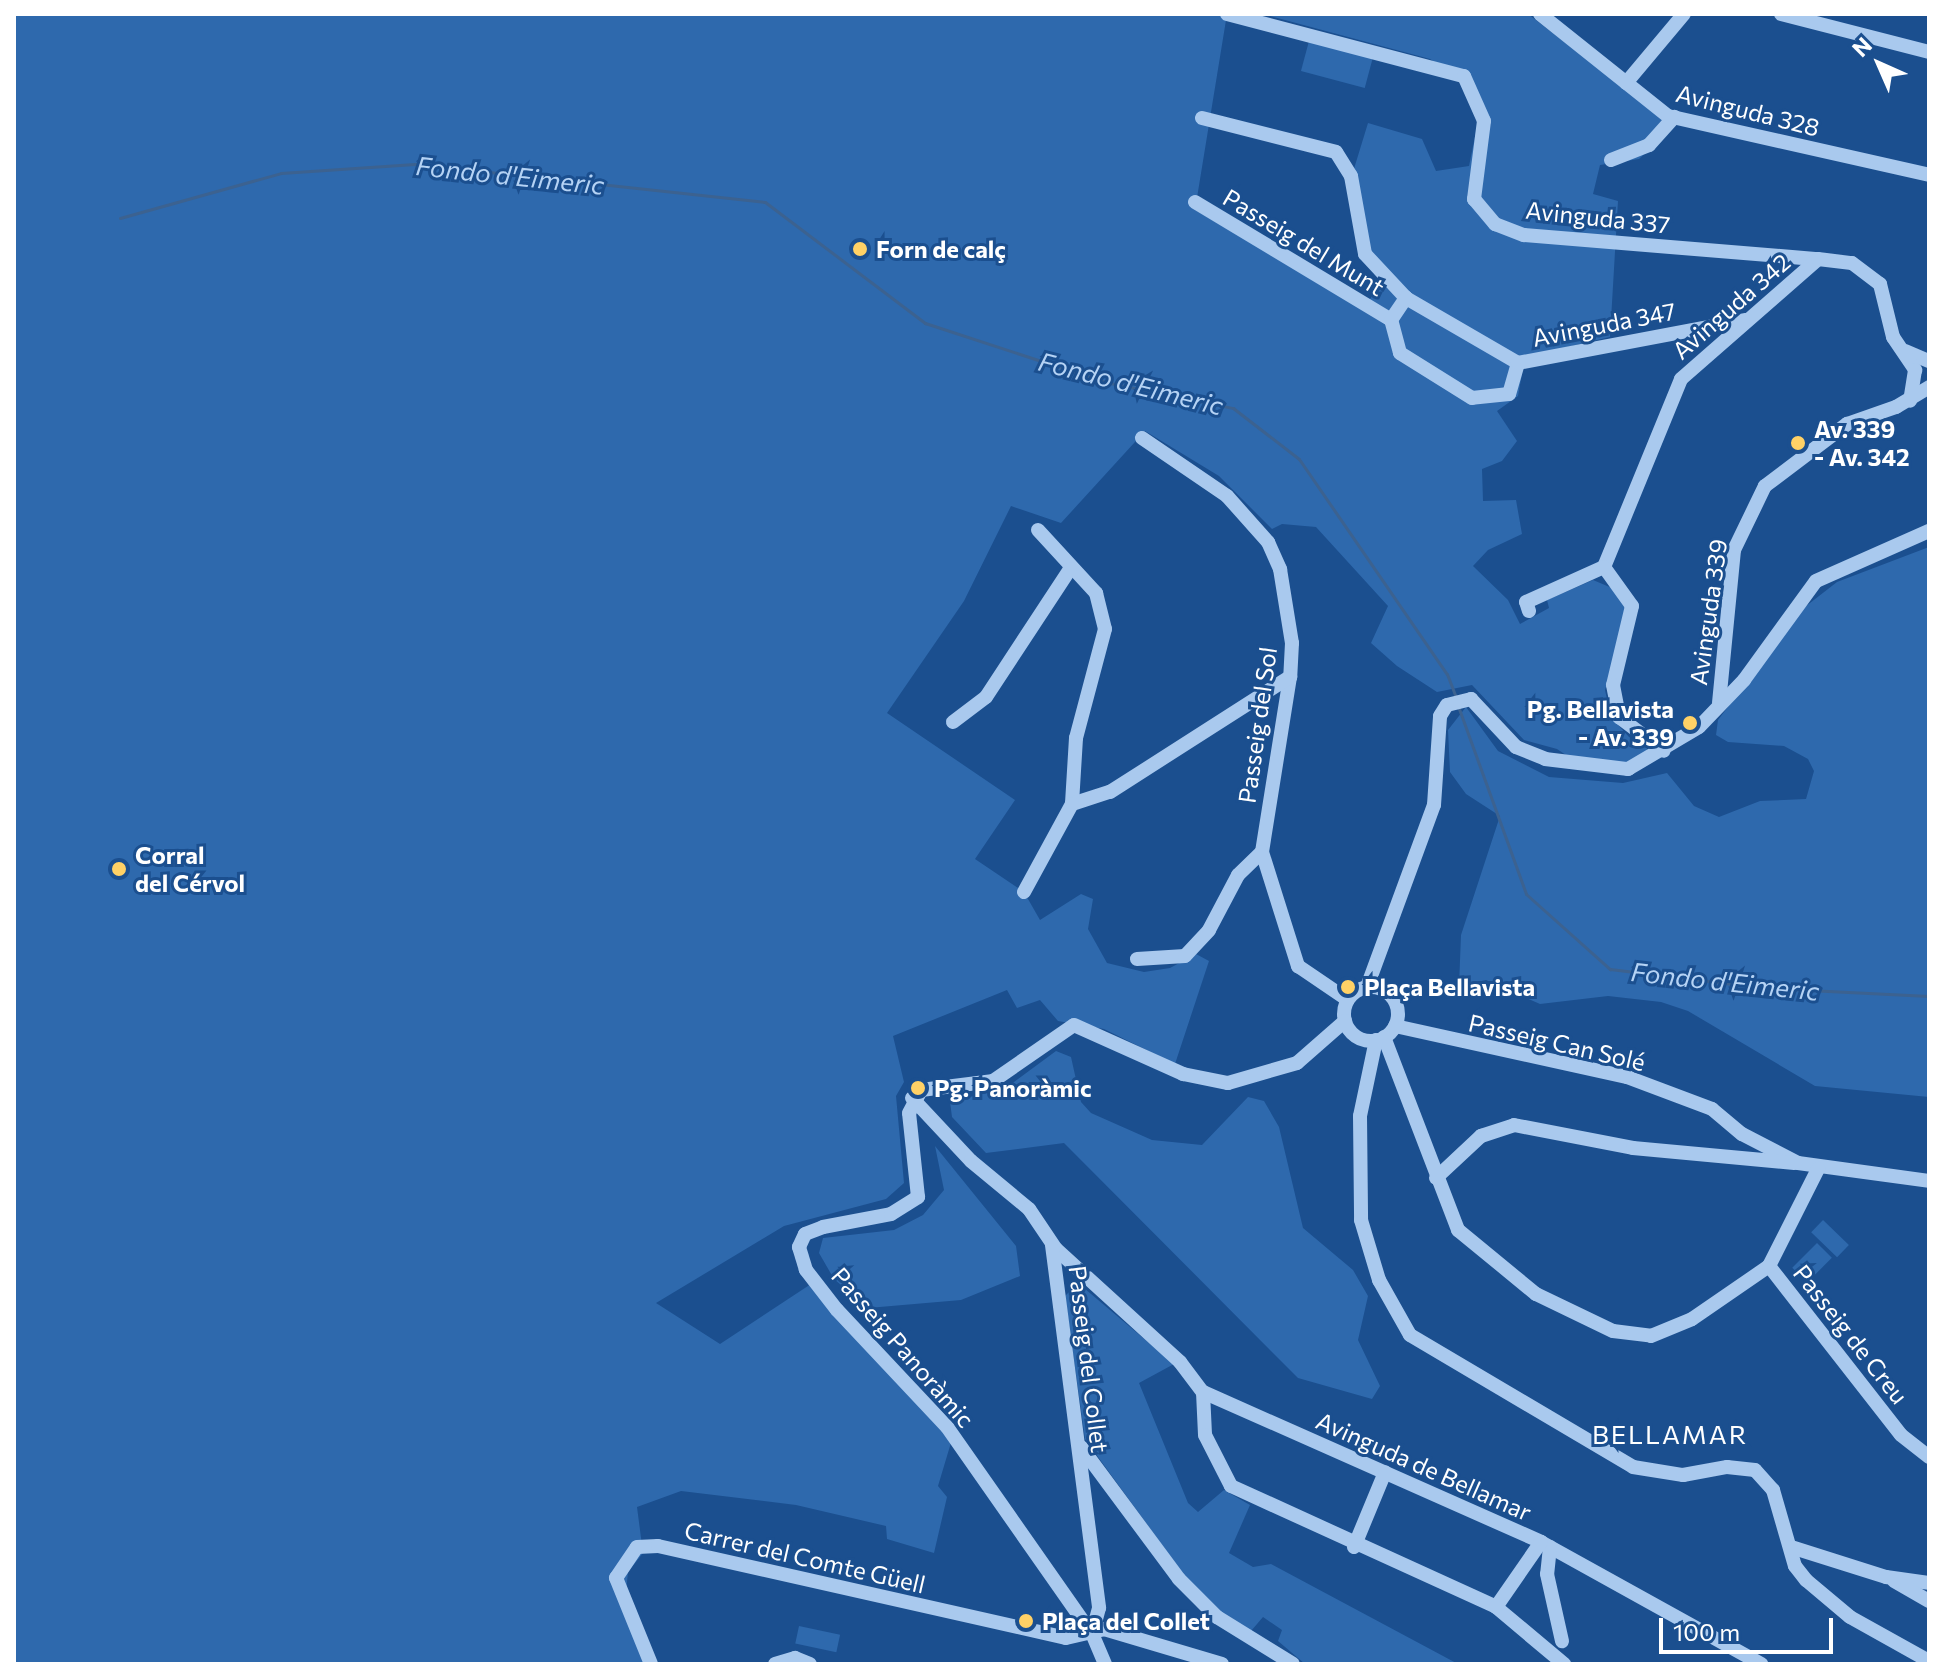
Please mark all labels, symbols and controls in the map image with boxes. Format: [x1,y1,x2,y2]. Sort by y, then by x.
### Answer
north arrow [1839,24,1919,104]
text: N [1846,31,1877,62]
street label: Avinguda 328 [1673,78,1823,142]
water label: Fondo d'Eimeric [414,150,606,200]
street label: Passeig del Munt [1218,183,1390,301]
street label: Avinguda 337 [1524,195,1672,239]
place label: Forn de calç [876,235,1006,263]
marker: Forn de calç [851,240,869,258]
street label: Avinguda 342 [1666,247,1796,365]
street label: Avinguda 347 [1530,296,1678,352]
water label: Fondo d'Eimeric [1036,345,1226,421]
place label: Av. 339 - Av. 342 [1814,415,1910,471]
marker: Av. 339 - Av. 342 [1789,434,1807,452]
street label: Avinguda 339 [1683,537,1733,687]
street label: Passeig del Sol [1232,645,1282,805]
place label: Pg. Bellavista - Av. 339 [1527,695,1674,751]
marker: Pg. Bellavista - Av. 339 [1681,714,1699,732]
place label: Corral del Cérvol [135,841,245,897]
marker: Corral del Cérvol [110,860,128,878]
water label: Fondo d'Eimeric [1629,956,1821,1006]
place label: Plaça Bellavista [1364,973,1535,1001]
marker: Plaça Bellavista [1339,978,1357,996]
street label: Passeig Can Solé [1466,1008,1648,1076]
place label: Pg. Panoràmic [934,1074,1092,1102]
marker: Pg. Panoràmic [909,1079,927,1097]
street label: Passeig de Creu [1788,1259,1914,1409]
street label: Passeig Panoràmic [826,1261,980,1433]
street label: Passeig del Collet [1063,1264,1115,1454]
street label: Avinguda de Bellamar [1312,1406,1536,1526]
district label: BELLAMAR [1592,1418,1748,1450]
street label: Carrer del Comte Güell [682,1515,928,1599]
scale bar [1663,1602,1837,1652]
place label: Plaça del Collet [1042,1607,1210,1635]
marker: Plaça del Collet [1017,1612,1035,1630]
text: 100 m [1673,1617,1740,1646]

